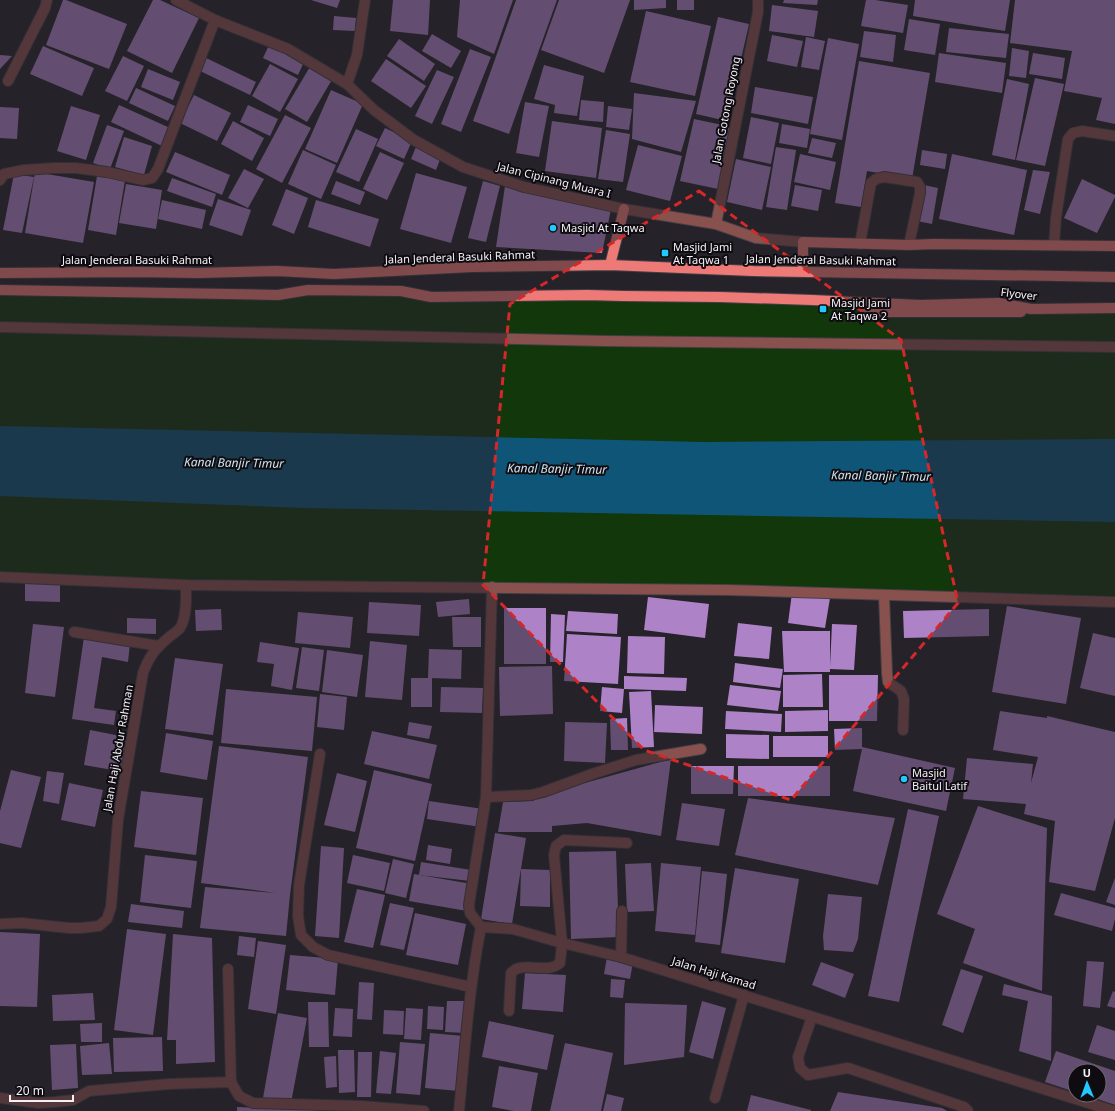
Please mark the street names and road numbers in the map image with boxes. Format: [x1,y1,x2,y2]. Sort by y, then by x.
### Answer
street label: Jalan Gotong Royong [708,55,743,166]
street label: Jalan Cipinang Muara I [495,158,613,201]
street label: Jalan Jenderal Basuki Rahmat [384,246,535,267]
street label: Jalan Jenderal Basuki Rahmat [745,251,896,268]
street label: Jalan Jenderal Basuki Rahmat [61,252,212,267]
street label: Flyover [1000,284,1039,303]
street label: Jalan Haji Abdur Rahman [99,683,136,813]
street label: Jalan Haji Kamad [669,952,758,992]

